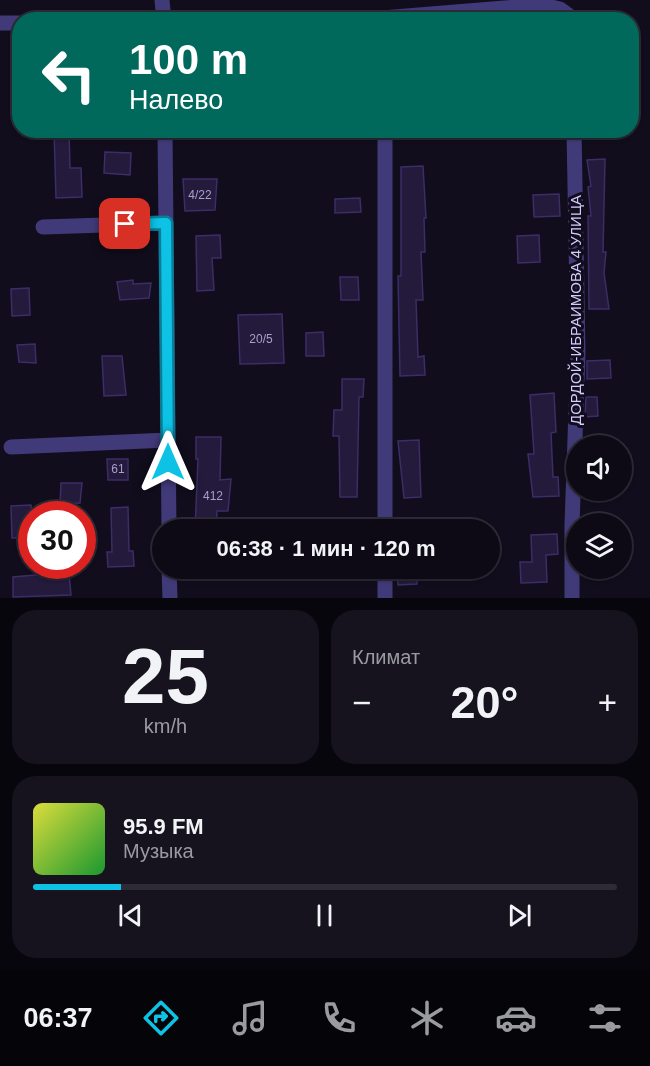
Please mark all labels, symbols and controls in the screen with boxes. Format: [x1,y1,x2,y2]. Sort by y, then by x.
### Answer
icon: left [30,36,108,114]
text: 100 m [129,36,248,83]
text: Налево [129,85,223,115]
house number: 4/22 [188,188,212,202]
street label: ДОРДОЙ-ИБРАИМОВА 4 УЛИЦА [567,195,584,425]
pin [99,198,150,249]
icon: arrive [108,207,141,240]
house number: 20/5 [249,332,273,346]
position arrow [136,430,200,494]
map controls [566,435,632,579]
button: sound [566,435,632,501]
house number: 61 [111,462,125,476]
house number: 412 [203,489,223,503]
speed limit sign: 30 [18,501,96,579]
button: layers [566,513,632,579]
text: 06:38 · 1 мин · 120 m [216,536,436,561]
text: 25 [122,632,209,720]
text: Климат [352,646,420,668]
text: 20° [450,677,519,728]
text: − [352,684,371,721]
text: + [598,684,617,721]
text: km/h [144,715,187,737]
text: 95.9 FM [123,814,204,839]
text: Музыка [123,840,194,862]
icon: previous [114,899,147,932]
icon: pause [308,899,341,932]
icon: next [503,899,536,932]
icon: directions [140,997,182,1039]
icon: music [229,997,271,1039]
icon: phone [318,997,360,1039]
icon: climate [406,997,448,1039]
icon: car [495,997,537,1039]
icon: filters [584,997,626,1039]
text: 06:37 [23,1003,93,1033]

